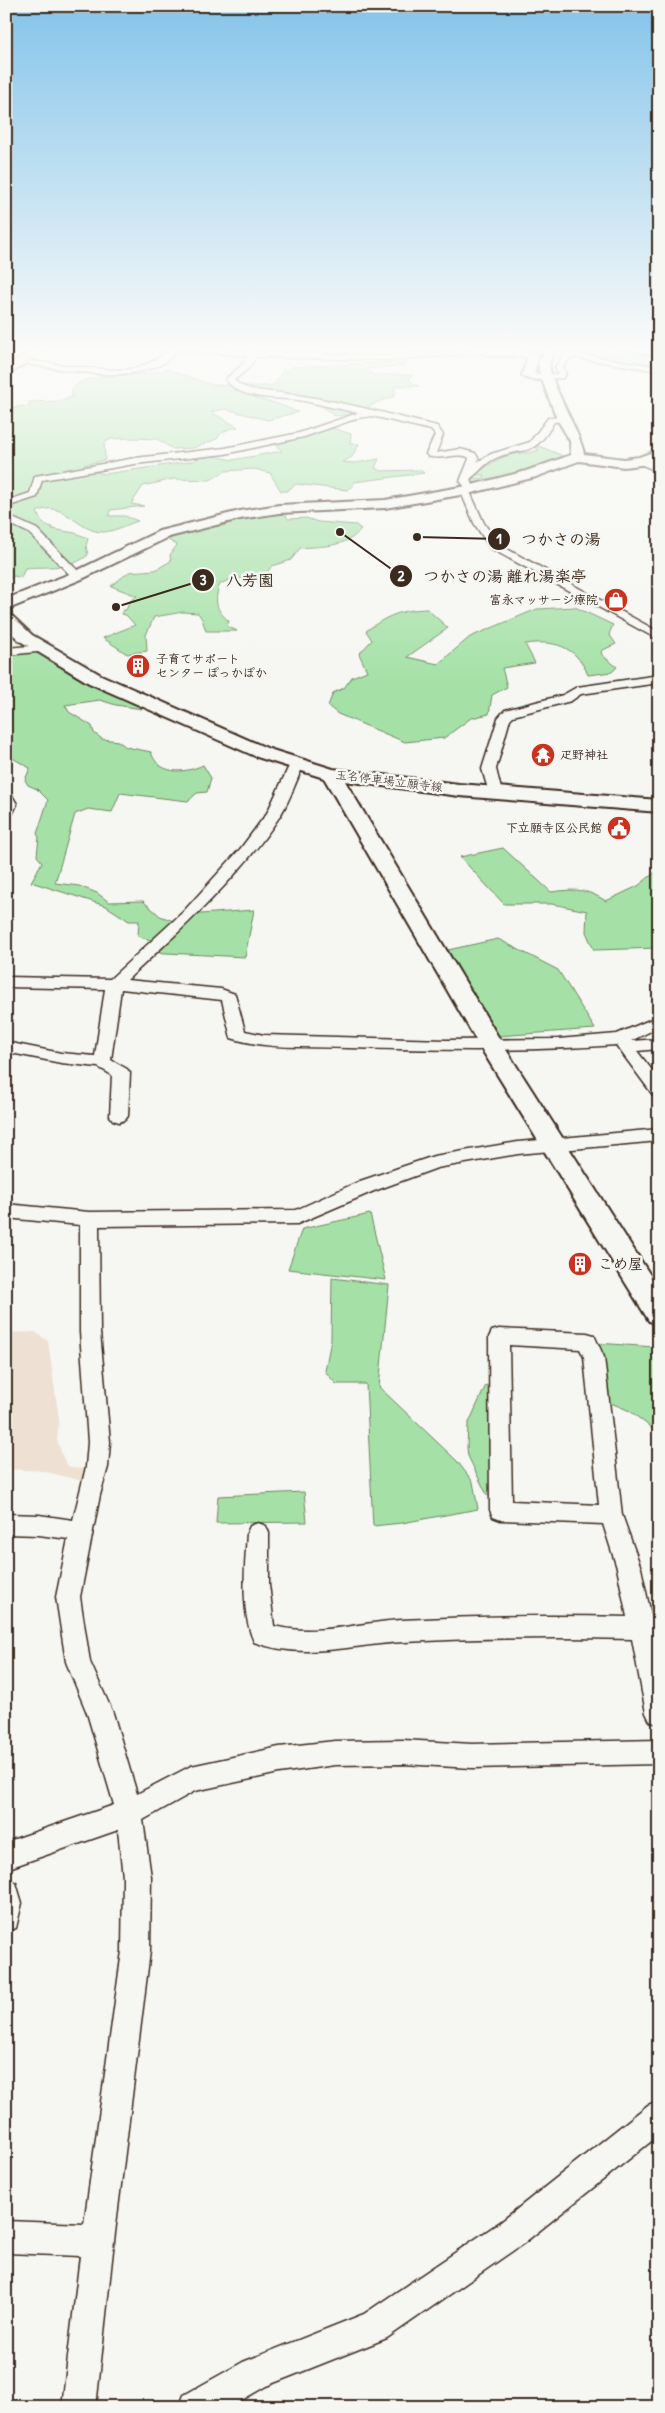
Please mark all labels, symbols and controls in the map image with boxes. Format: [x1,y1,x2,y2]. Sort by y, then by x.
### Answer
callout: つかさの湯 [486,524,611,555]
text: 1 [496,528,502,549]
text: つかさの湯 [521,528,601,550]
callout: つかさの湯 離れ湯楽亭 [389,561,597,592]
callout: 八芳園 [191,565,284,596]
text: 2 [397,565,405,586]
text: つかさの湯 離れ湯楽亭 [423,565,587,587]
text: 3 [200,569,207,590]
text: 八芳園 [226,569,274,591]
shop icon: 富永マッサージ療院 [603,587,629,613]
place label: 富永マッサージ療院 [490,591,598,608]
place label: 子育てサポート センター ぽっかぽか [156,650,267,681]
building icon: 子育てサポート センター ぽっかぽか [125,653,151,679]
temple icon: 疋野神社 [530,742,556,768]
place label: 疋野神社 [560,746,608,763]
street label: 玉名停車場立願寺線 [334,765,444,796]
public building icon: 下立願寺区公民館 [606,815,632,841]
place label: 下立願寺区公民館 [506,819,602,836]
building icon: こめ屋 [567,1251,593,1277]
place label: こめ屋 [598,1253,643,1274]

